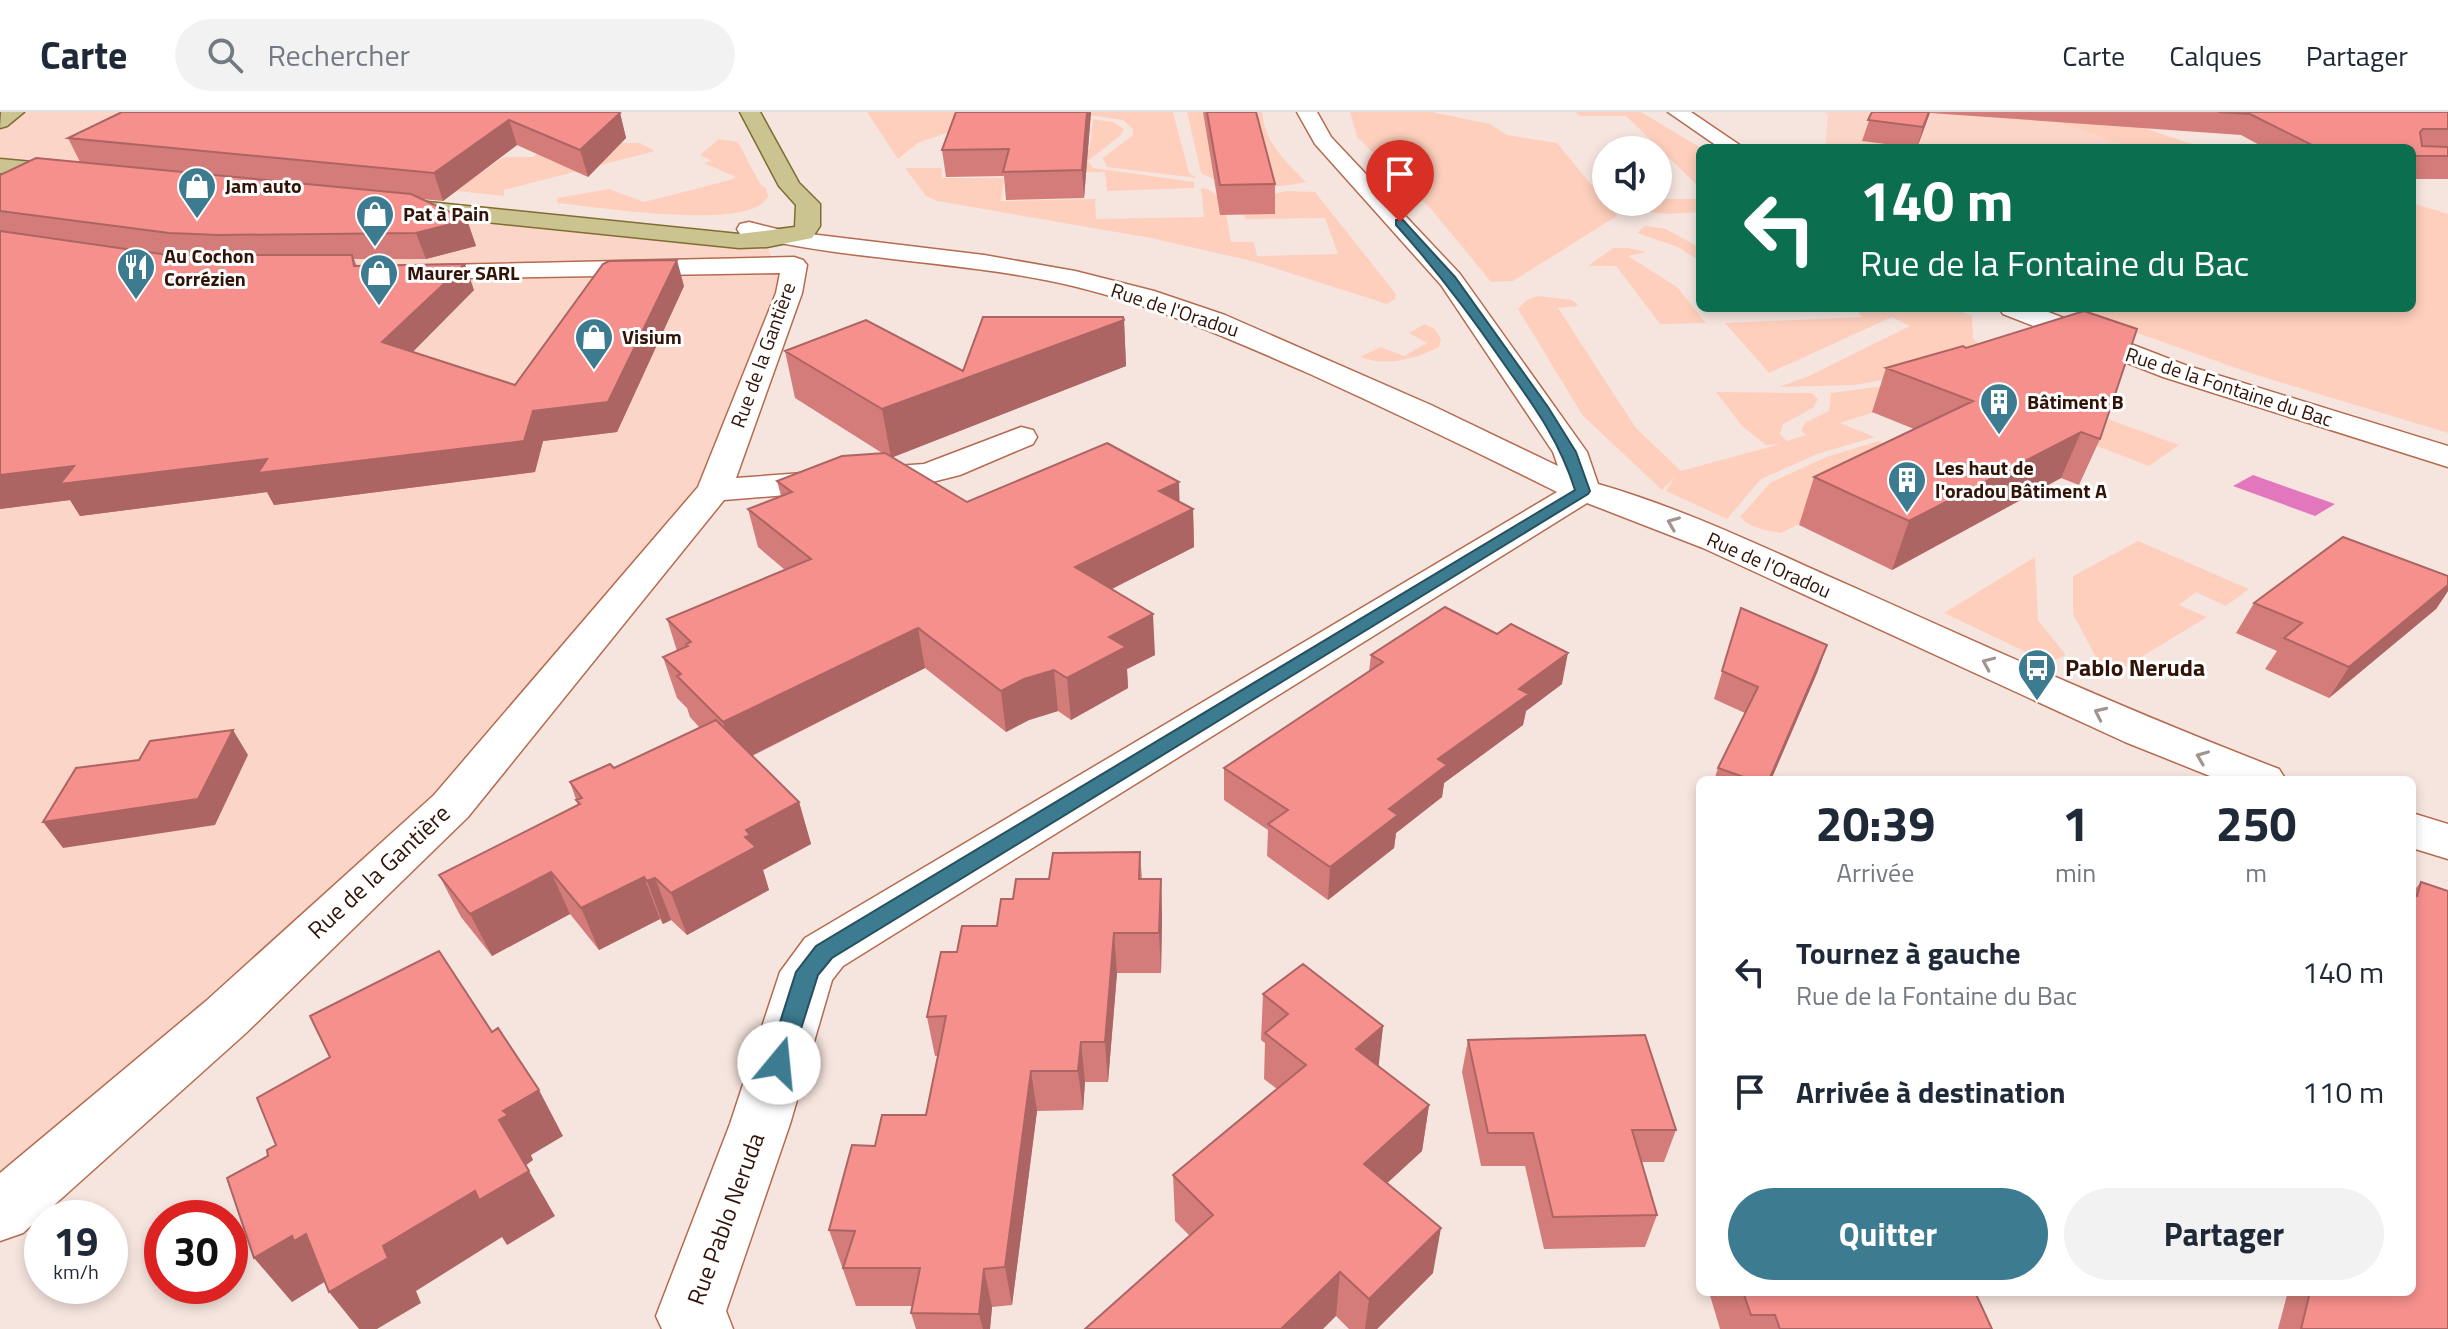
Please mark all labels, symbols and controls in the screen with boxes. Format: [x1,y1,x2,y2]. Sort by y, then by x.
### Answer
search box [175,19,735,91]
text: Carte [40,26,127,84]
text: Rechercher [267,32,410,78]
icon: search [203,33,247,77]
text: Carte [2062,34,2125,77]
text: Calques [2169,34,2262,77]
text: Partager [2306,34,2408,77]
map controls [1592,136,1672,216]
button: sound [1592,136,1672,216]
pin [1366,140,1434,222]
icon: arrive [1378,152,1422,196]
text: 140 m [1860,158,2013,243]
shop icon: Jam auto [176,165,218,220]
place label: Jam auto [225,170,302,201]
icon: left [1728,176,1832,280]
shop icon: Pat à Pain [354,193,396,248]
place label: Pat à Pain [403,198,489,229]
text: Rue de la Fontaine du Bac [1860,235,2249,290]
place label: Au Cochon Corrézien [164,240,255,294]
restaurant icon: Au Cochon Corrézien [115,246,157,301]
shop icon: Maurer SARL [358,252,400,307]
place label: Maurer SARL [407,257,520,288]
street label: Rue de l'Oradou [1107,274,1243,345]
street label: Rue de la Gantière [722,278,803,432]
shop icon: Visium [573,316,615,371]
place label: Visium [622,321,682,352]
street label: Rue de la Fontaine du Bac [2122,338,2337,435]
building icon: Bâtiment B [1978,381,2020,436]
place label: Bâtiment B [2027,386,2124,417]
place label: Les haut de l'oradou Bâtiment A [1935,452,2107,506]
building icon: Les haut de l'oradou Bâtiment A [1886,459,1928,514]
one-way arrow [1667,516,1681,533]
street label: Rue de l'Oradou [1702,523,1836,606]
bus stop icon: Pablo Neruda [2016,647,2058,702]
place label: Pablo Neruda [2065,649,2205,685]
one-way arrow [1981,656,1996,672]
one-way arrow [2093,707,2108,723]
one-way arrow [2196,750,2210,767]
text: 20:39 [1816,787,1935,860]
text: 1 [2062,787,2089,860]
text: 250 [2216,787,2296,860]
street label: Rue de la Gantière [299,796,458,947]
text: Arrivée [1837,853,1914,892]
text: min [2055,853,2096,892]
text: m [2245,853,2267,892]
text: Tournez à gauche [1796,930,2021,976]
text: 140 m [2302,949,2384,995]
icon: left [1728,950,1772,994]
text: Rue de la Fontaine du Bac [1796,976,2077,1015]
position arrow [737,1021,821,1105]
text: Arrivée à destination [1796,1069,2066,1115]
text: 110 m [2302,1069,2384,1115]
icon: arrive [1728,1070,1772,1114]
street label: Rue Pablo Neruda [677,1127,773,1310]
button: Quitter [1728,1188,2048,1280]
button: Partager [2064,1188,2384,1280]
speed limit sign: 30 [144,1200,248,1304]
text: 19 [54,1211,98,1272]
text: km/h [53,1256,99,1287]

